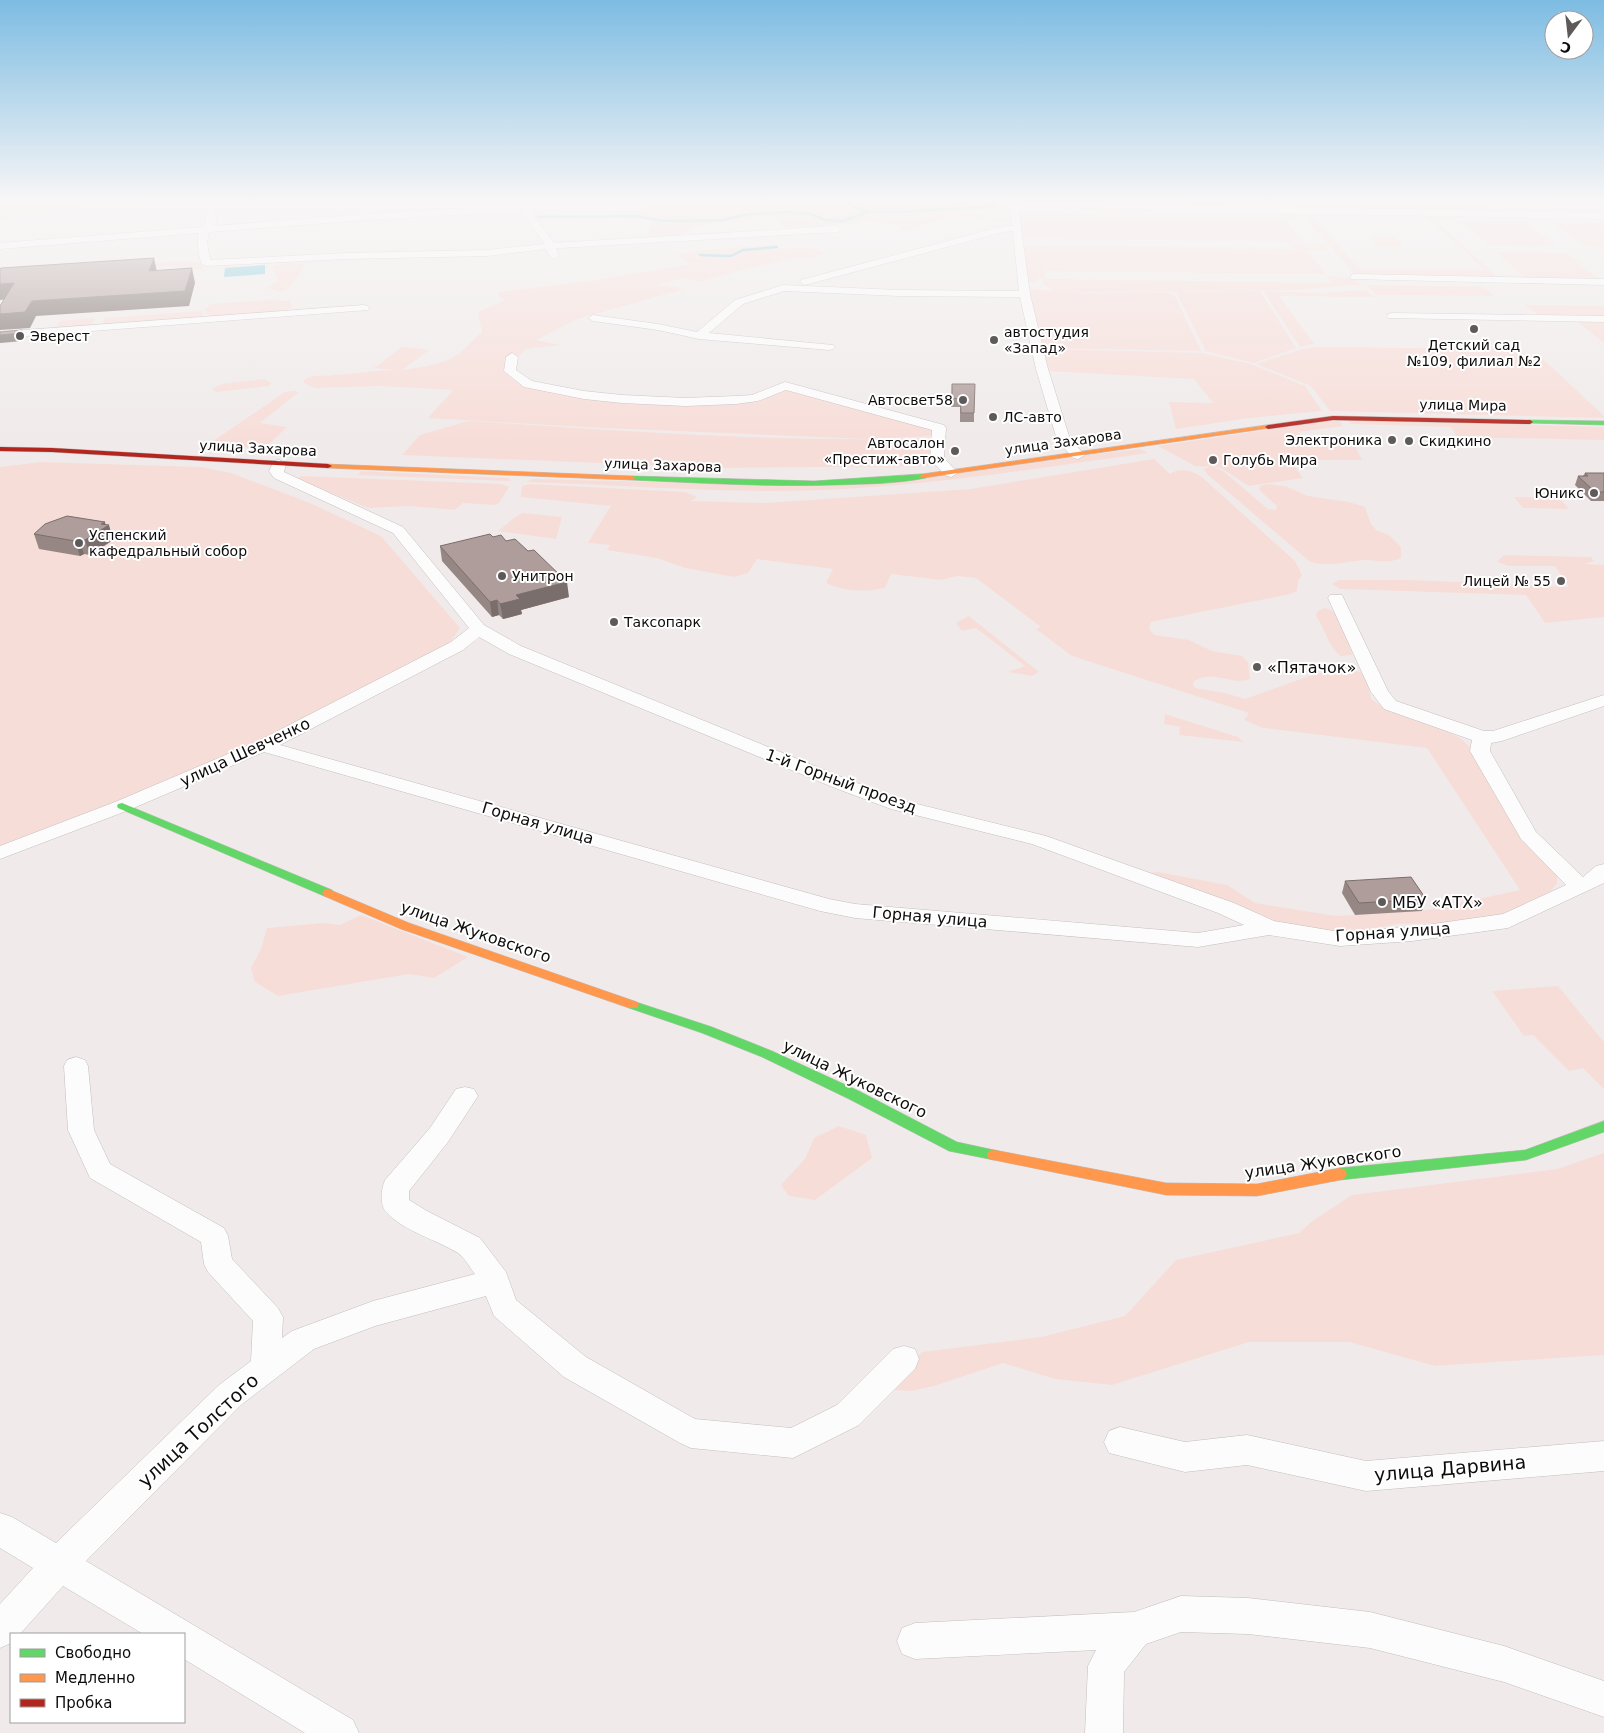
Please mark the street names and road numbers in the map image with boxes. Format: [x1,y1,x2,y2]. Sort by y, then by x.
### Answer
street label: улица Мира [1419,396,1507,414]
street label: улица Захарова [1004,426,1122,458]
street label: улица Захарова [199,437,317,459]
street label: улица Захарова [604,455,722,475]
street label: улица Шевченко [177,713,313,791]
street label: 1-й Горный проезд [763,745,919,817]
street label: Горная улица [480,798,596,848]
street label: улица Жуковского [398,897,554,967]
street label: Горная улица [872,903,988,931]
street label: Горная улица [1335,918,1451,946]
street label: улица Жуковского [780,1036,930,1122]
street label: улица Жуковского [1243,1142,1403,1182]
street label: улица Толстого [133,1369,263,1491]
street label: улица Дарвина [1373,1450,1527,1486]

